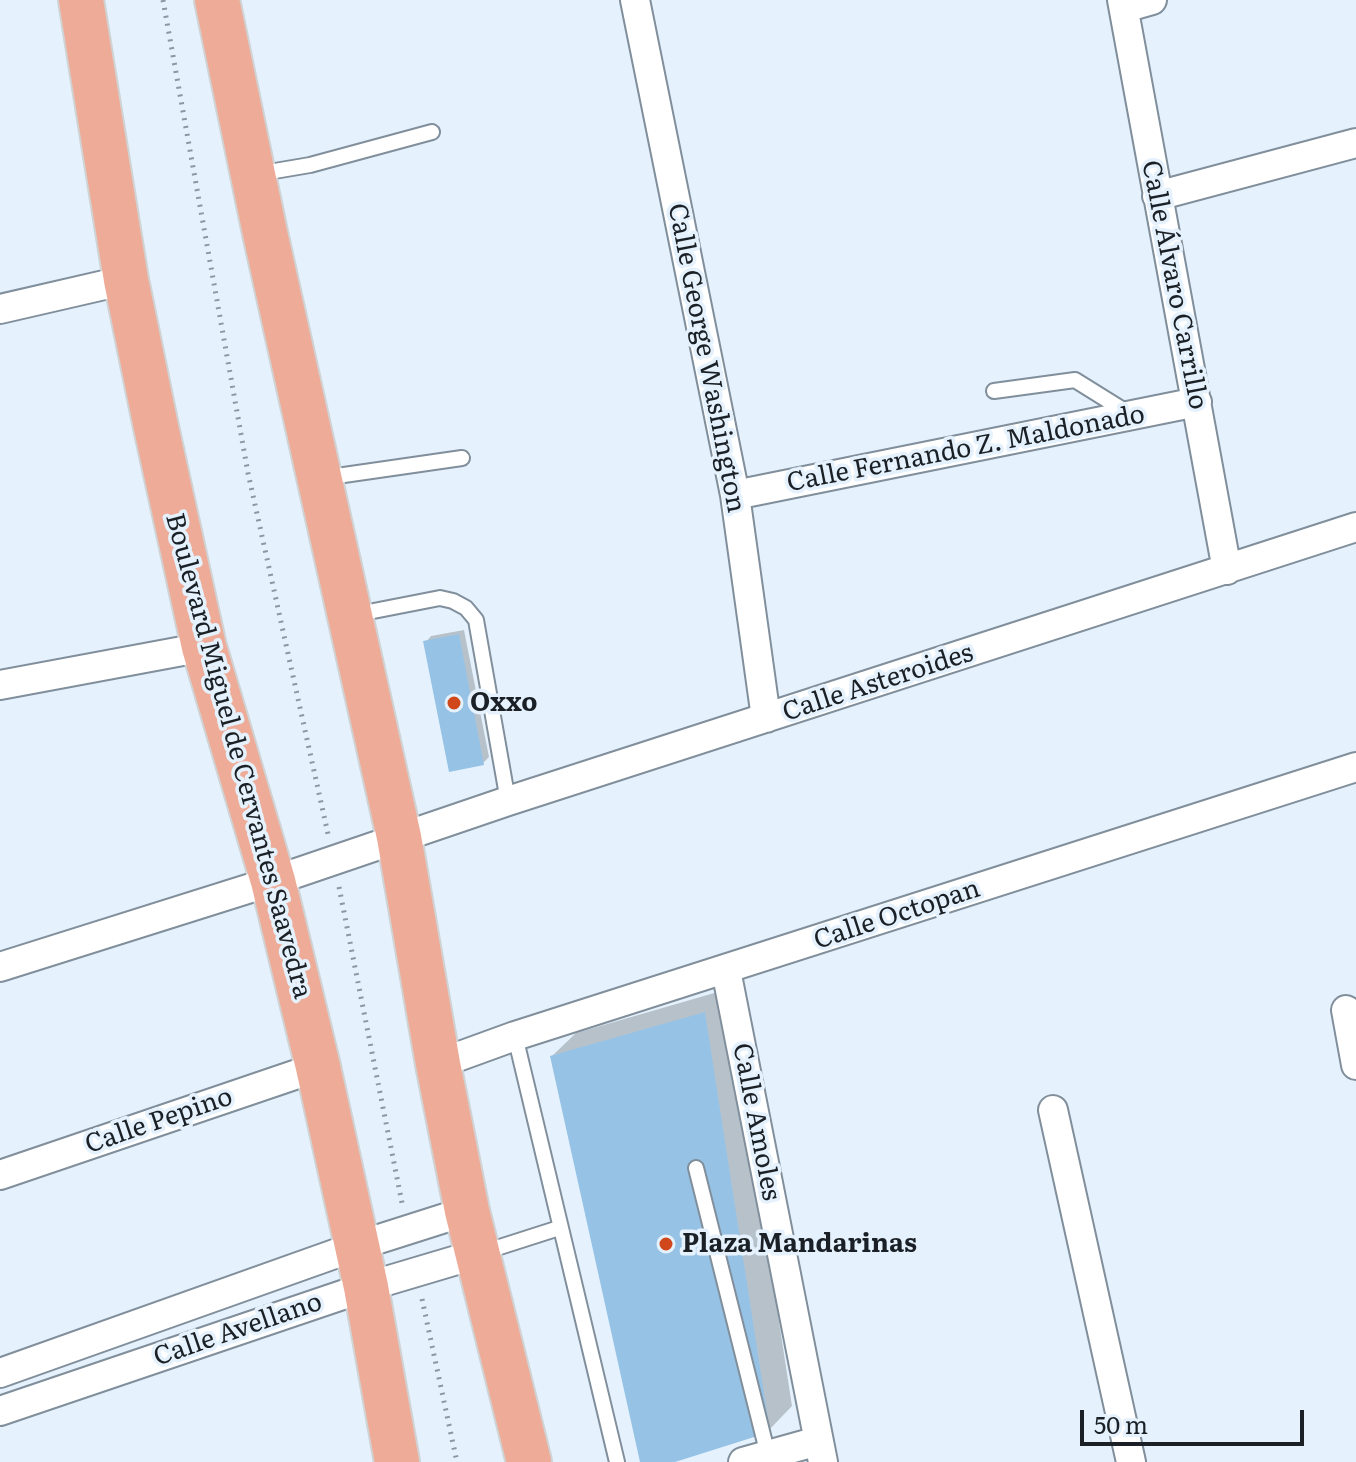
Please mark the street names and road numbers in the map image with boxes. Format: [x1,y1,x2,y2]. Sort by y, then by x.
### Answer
street label: Calle Álvaro Carrillo [1135,158,1213,412]
street label: Calle George Washington [661,201,751,515]
street label: Calle Fernando Z. Maldonado [784,399,1148,499]
street label: Boulevard Miguel de Cervantes Saavedra [158,510,318,1002]
street label: Calle Asteroides [779,638,977,728]
street label: Calle Octopan [810,873,984,957]
street label: Calle Amoles [725,1041,787,1203]
street label: Calle Pepino [81,1081,237,1161]
street label: Calle Avellano [150,1287,326,1373]

